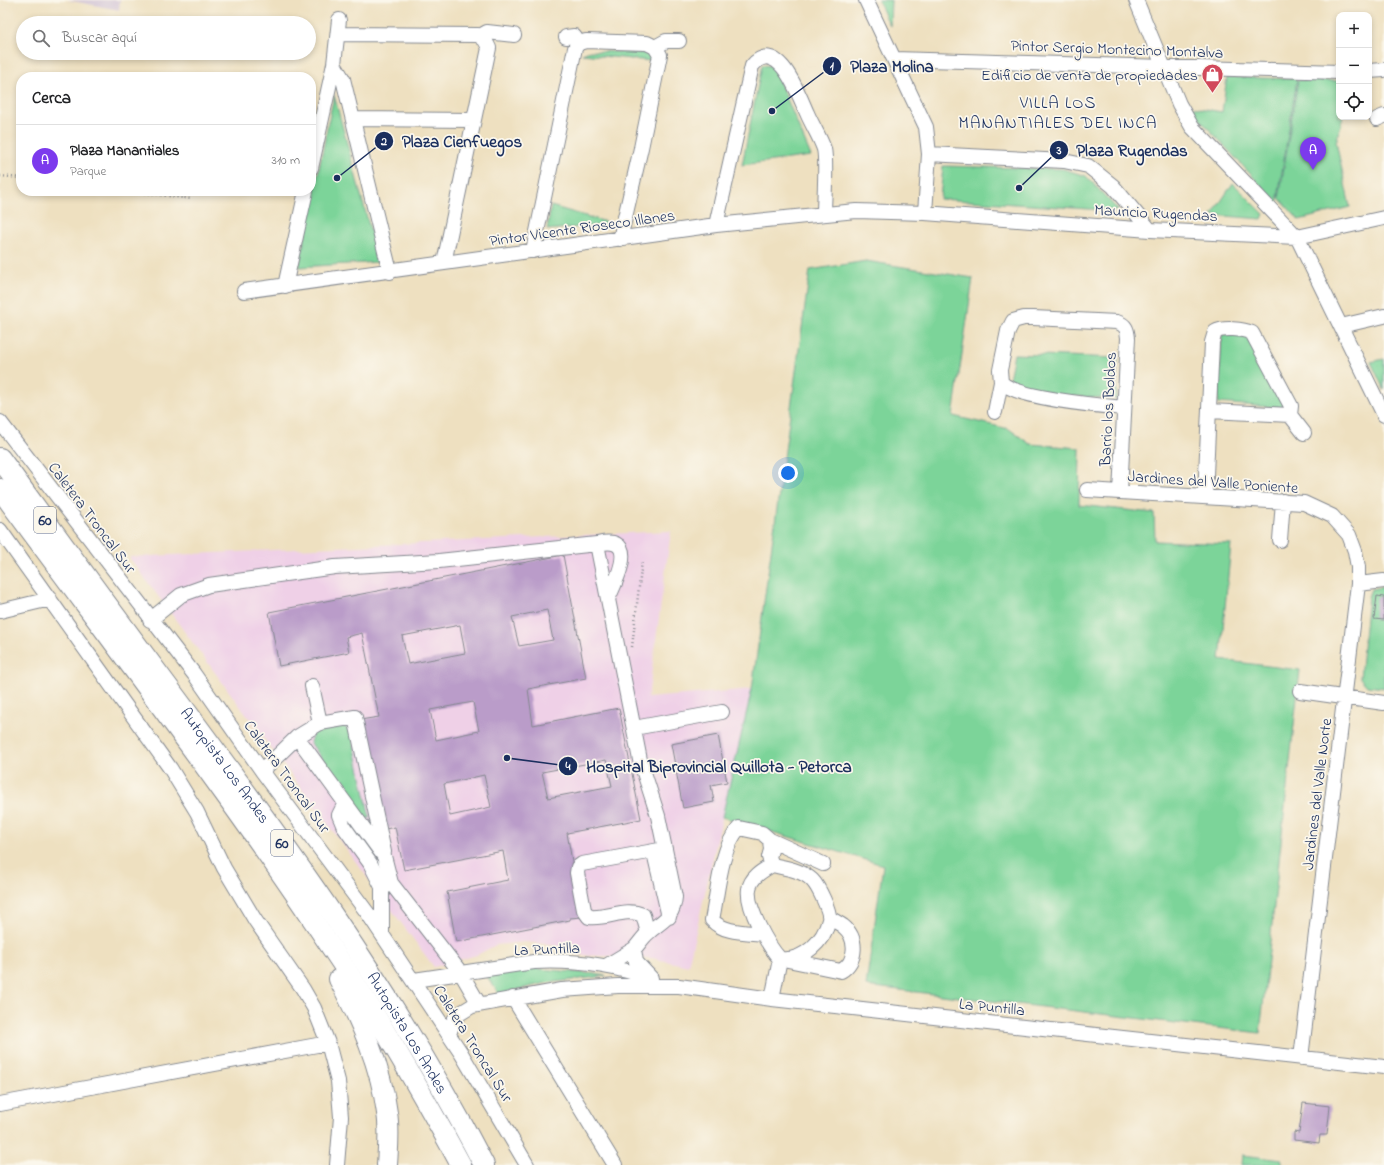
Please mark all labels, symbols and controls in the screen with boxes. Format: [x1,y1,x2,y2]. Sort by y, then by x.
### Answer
map controls [1336,12,1372,120]
button: + [1336,12,1372,48]
search box [16,16,316,60]
icon: search [30,27,52,49]
text: Buscar aquí [62,27,137,49]
street label: Pintor Sergio Montecino Montalva [1010,34,1224,66]
button: − [1336,48,1372,84]
callout: Plaza Molina [822,51,942,80]
text: Plaza Molina [850,55,934,80]
text: 1 [830,58,834,76]
shop icon: Edificio de venta de propiedades [1200,61,1226,94]
place label: Edificio de venta de propiedades [981,64,1198,88]
button: locate [1336,84,1372,120]
text: Cerca [32,86,71,111]
district label: VILLA LOS MANANTIALES DEL INCA [959,91,1157,136]
callout: Plaza Cienfuegos [374,126,530,155]
text: Plaza Cienfuegos [402,130,522,157]
text: 2 [380,133,387,151]
callout: Plaza Rugendas [1049,135,1196,164]
pin: A [1300,137,1326,170]
text: Plaza Rugendas [1076,139,1188,166]
text: Plaza Manantiales [70,140,179,162]
text: 3 [1056,142,1062,160]
text: A [41,151,49,170]
text: 310 m [272,151,300,170]
text: Parque [70,162,106,181]
street label: Mauricio Rugendas [1094,199,1218,229]
street label: Pintor Vicente Rioseco Illanes [488,204,677,254]
street label: Barrio los Boldos [1094,351,1124,468]
street label: Caletera Troncal Sur [41,457,141,579]
your location [778,463,798,483]
street label: Jardines del Valle Poniente [1127,465,1300,501]
road number: 60 [34,507,56,533]
street label: Autopista Los Andes [173,703,275,829]
street label: Caletera Troncal Sur [237,716,336,839]
street label: Jardines del Valle Norte [1297,716,1339,871]
callout: Hospital Biprovincial Quillota - Petorca [558,752,860,781]
text: Hospital Biprovincial Quillota - Petorca [586,755,852,780]
text: 4 [565,758,571,776]
road number: 60 [271,830,293,856]
street label: La Puntilla [514,937,581,963]
street label: Autopista Los Andes [360,968,453,1099]
street label: Caletera Troncal Sur [426,981,518,1107]
street label: La Puntilla [958,993,1026,1023]

